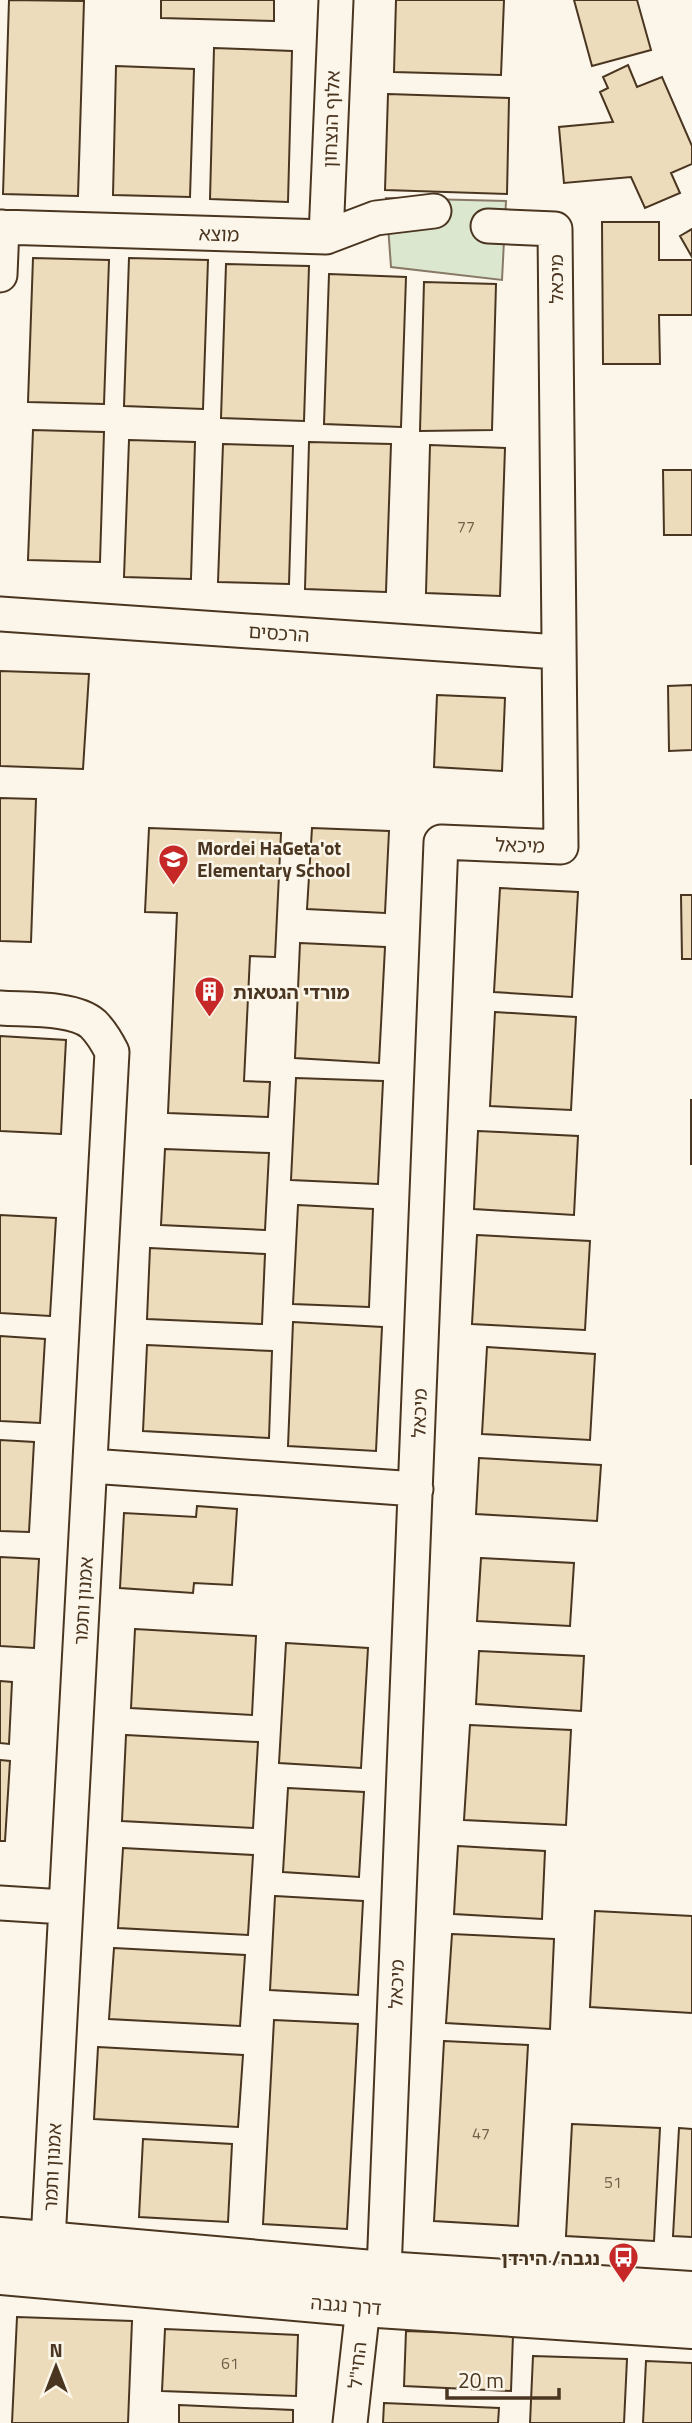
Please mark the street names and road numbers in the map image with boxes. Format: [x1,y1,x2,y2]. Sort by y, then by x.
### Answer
street label: אלוף הנצחון [314,70,347,168]
street label: מוצא [198,218,240,249]
street label: מיכאל [541,254,570,304]
street label: הרכסים [247,616,311,649]
street label: מיכאל [495,829,545,860]
street label: מיכאל [403,1388,434,1438]
street label: אמנון ותמר [65,1556,100,1646]
street label: מיכאל [380,1959,411,2009]
street label: אמנון ותמר [35,2122,68,2212]
street label: דרך נגבה [309,2287,383,2322]
street label: החי"ל [340,2340,373,2390]

